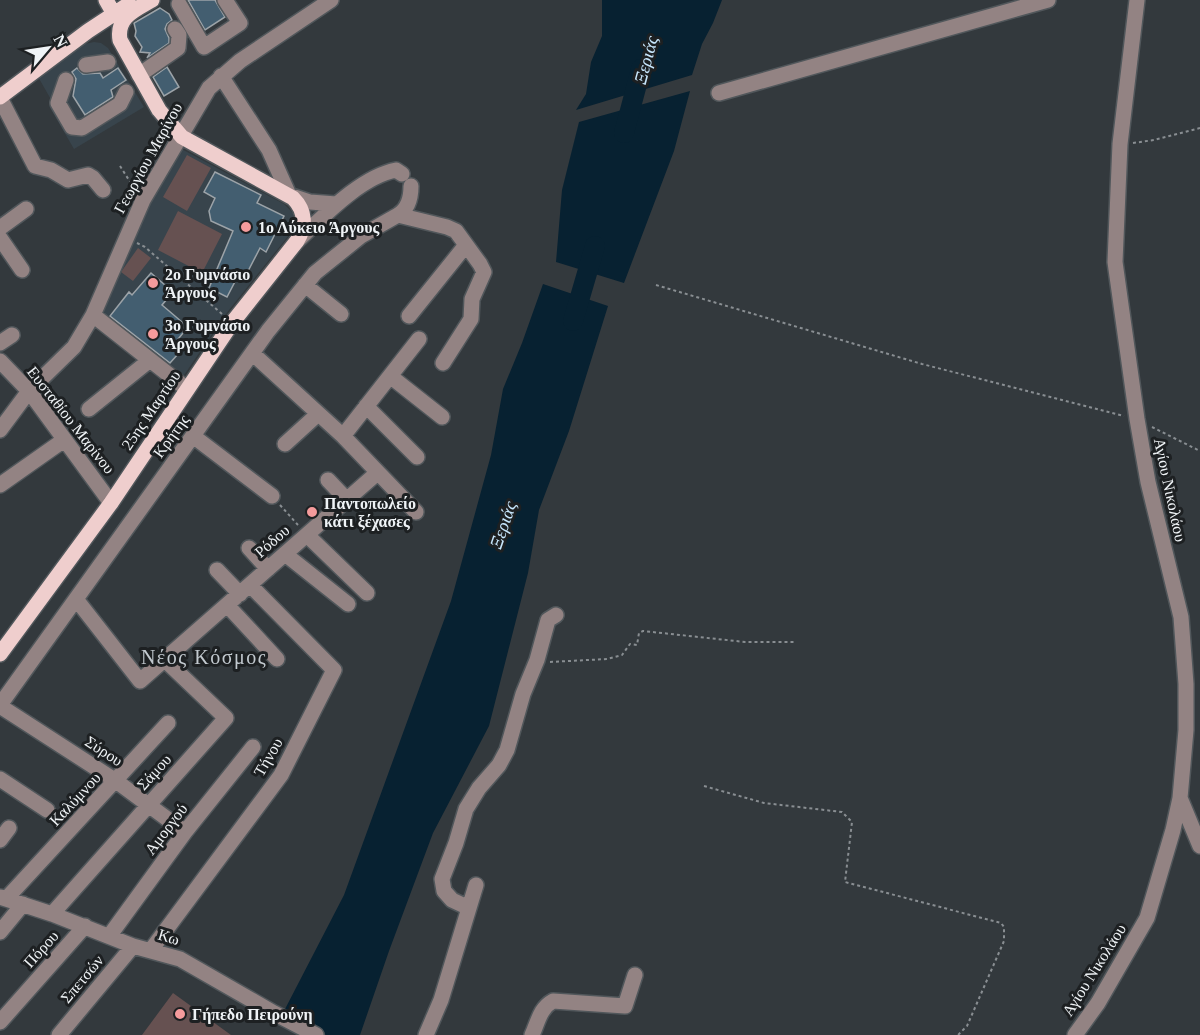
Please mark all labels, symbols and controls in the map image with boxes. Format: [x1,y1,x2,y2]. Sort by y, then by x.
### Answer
north arrow [18,18,78,78]
text: N [50,32,71,51]
water label: Ξεριάς [630,33,662,86]
street label: Γεωργίου Μαρίνου [111,100,186,217]
place label: 1ο Λύκειο Άργους [258,219,380,237]
marker: 1ο Λύκειο Άργους [239,220,253,234]
place label: 2ο Γυμνάσιο Άργους [165,266,250,302]
marker: 2ο Γυμνάσιο Άργους [146,276,160,290]
place label: 3ο Γυμνάσιο Άργους [165,317,250,353]
marker: 3ο Γυμνάσιο Άργους [146,327,160,341]
street label: Ευσταθίου Μαρίνου [23,363,118,478]
street label: 25ης Μαρτίου [118,367,185,453]
street label: Κρήτης [150,411,193,461]
street label: Αγίου Νικολάου [1150,437,1189,544]
place label: Παντοπωλείο κάτι ξέχασες [324,495,416,531]
water label: Ξεριάς [486,498,521,551]
marker: Παντοπωλείο κάτι ξέχασες [305,505,319,519]
street label: Ρόδου [251,521,293,561]
district label: Νέος Κόσμος [141,646,267,669]
street label: Σύρου [82,733,126,770]
street label: Τήνου [250,735,287,780]
street label: Σάμου [134,751,175,794]
street label: Καλύμνου [46,769,105,830]
street label: Αμοργού [141,800,191,858]
street label: Αγίου Νικολάου [1059,921,1130,1020]
street label: Κω [156,926,182,948]
street label: Πόρου [20,927,63,972]
street label: Σπετσών [57,952,107,1006]
place label: Γήπεδο Πειρούνη [192,1006,313,1024]
marker: Γήπεδο Πειρούνη [173,1007,187,1021]

